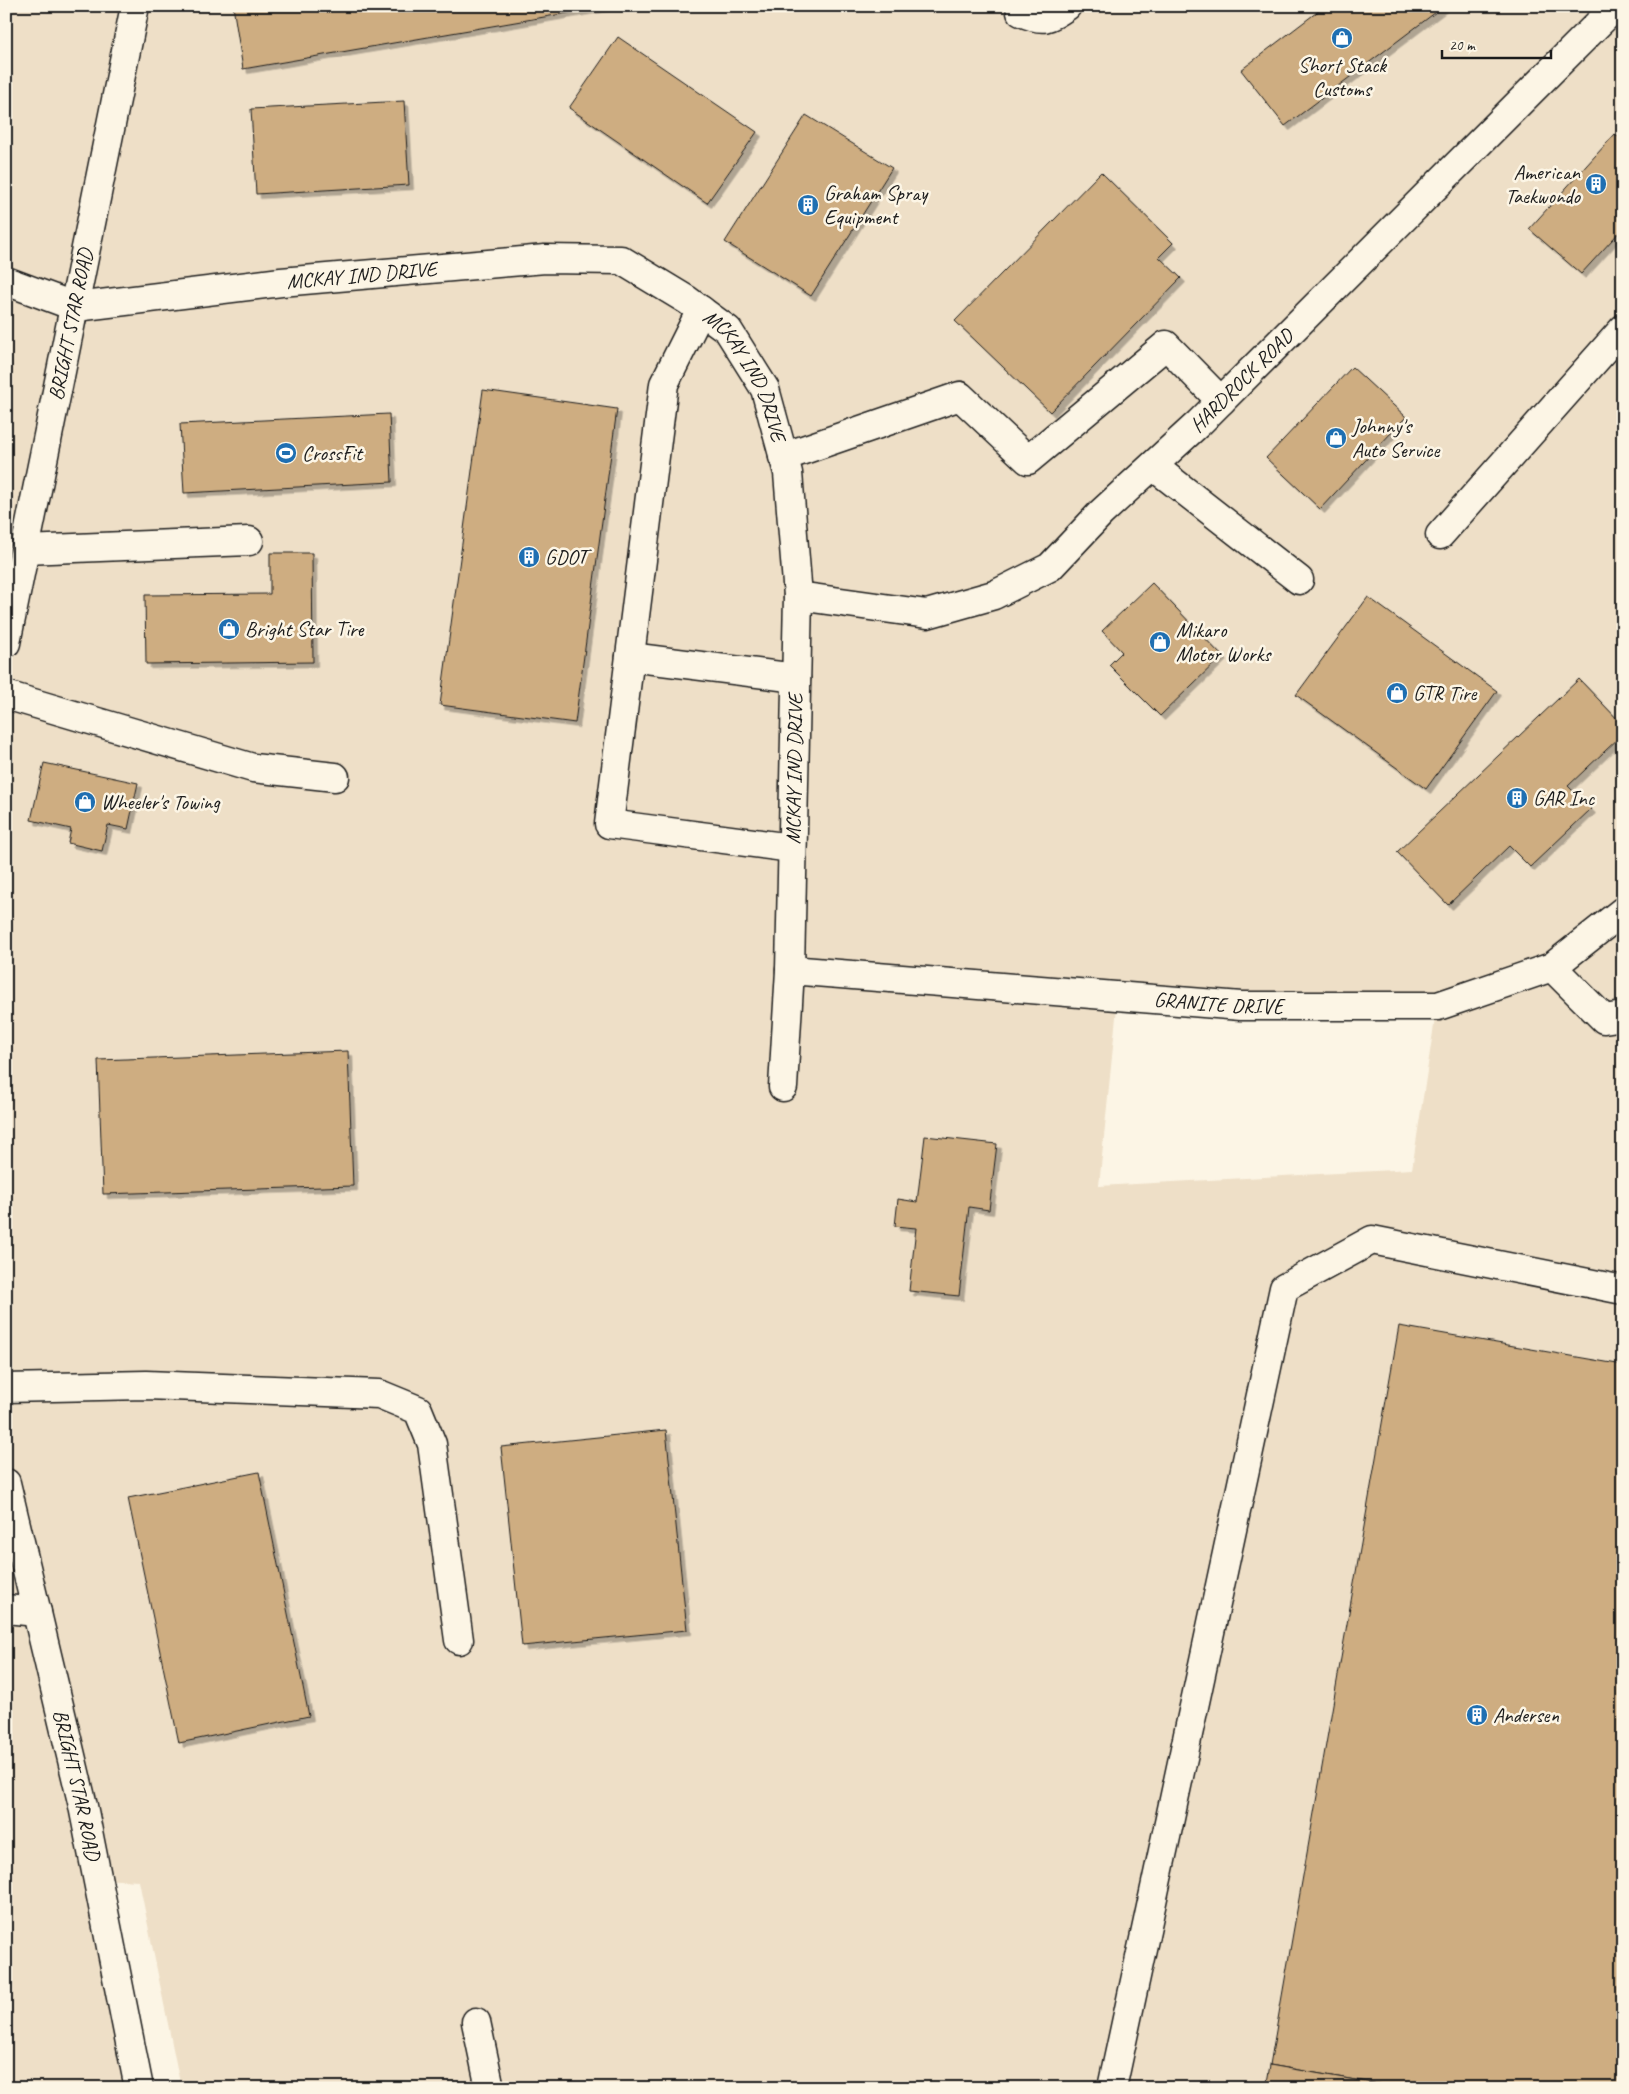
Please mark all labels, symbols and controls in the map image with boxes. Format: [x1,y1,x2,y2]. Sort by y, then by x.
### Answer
shop icon: Short Stack Customs [1330,26,1354,50]
scale bar [1442,28,1550,60]
text: 20 m [1449,36,1476,55]
place label: Short Stack Customs [1298,52,1387,102]
place label: American Taekwondo [1505,159,1582,209]
building icon: American Taekwondo [1584,172,1608,196]
place label: Graham Spray Equipment [824,180,929,230]
building icon: Graham Spray Equipment [796,193,820,217]
street label: BRIGHT STAR ROAD [43,245,99,402]
street label: MCKAY IND DRIVE [285,255,440,294]
street label: MCKAY IND DRIVE [698,303,792,447]
street label: HARDROCK ROAD [1184,322,1300,438]
place label: Johnny's Auto Service [1351,413,1440,463]
shop icon: Johnny's Auto Service [1324,426,1348,450]
place label: CrossFit [302,440,364,466]
sports icon: CrossFit [274,441,298,465]
place label: GDOT [545,544,593,570]
building icon: GDOT [517,545,541,569]
place label: Bright Star Tire [245,616,365,642]
shop icon: Bright Star Tire [217,617,241,641]
place label: Mikaro Motor Works [1176,617,1272,667]
shop icon: Mikaro Motor Works [1148,630,1172,654]
place label: GTR Tire [1413,680,1477,706]
shop icon: GTR Tire [1385,681,1409,705]
street label: MCKAY IND DRIVE [780,691,808,844]
place label: GAR Inc [1533,785,1596,811]
building icon: GAR Inc [1505,786,1529,810]
place label: Wheeler's Towing [101,789,221,815]
shop icon: Wheeler's Towing [73,790,97,814]
street label: GRANITE DRIVE [1153,986,1286,1019]
place label: Andersen [1493,1702,1559,1728]
building icon: Andersen [1465,1703,1489,1727]
street label: BRIGHT STAR ROAD [47,1707,107,1864]

